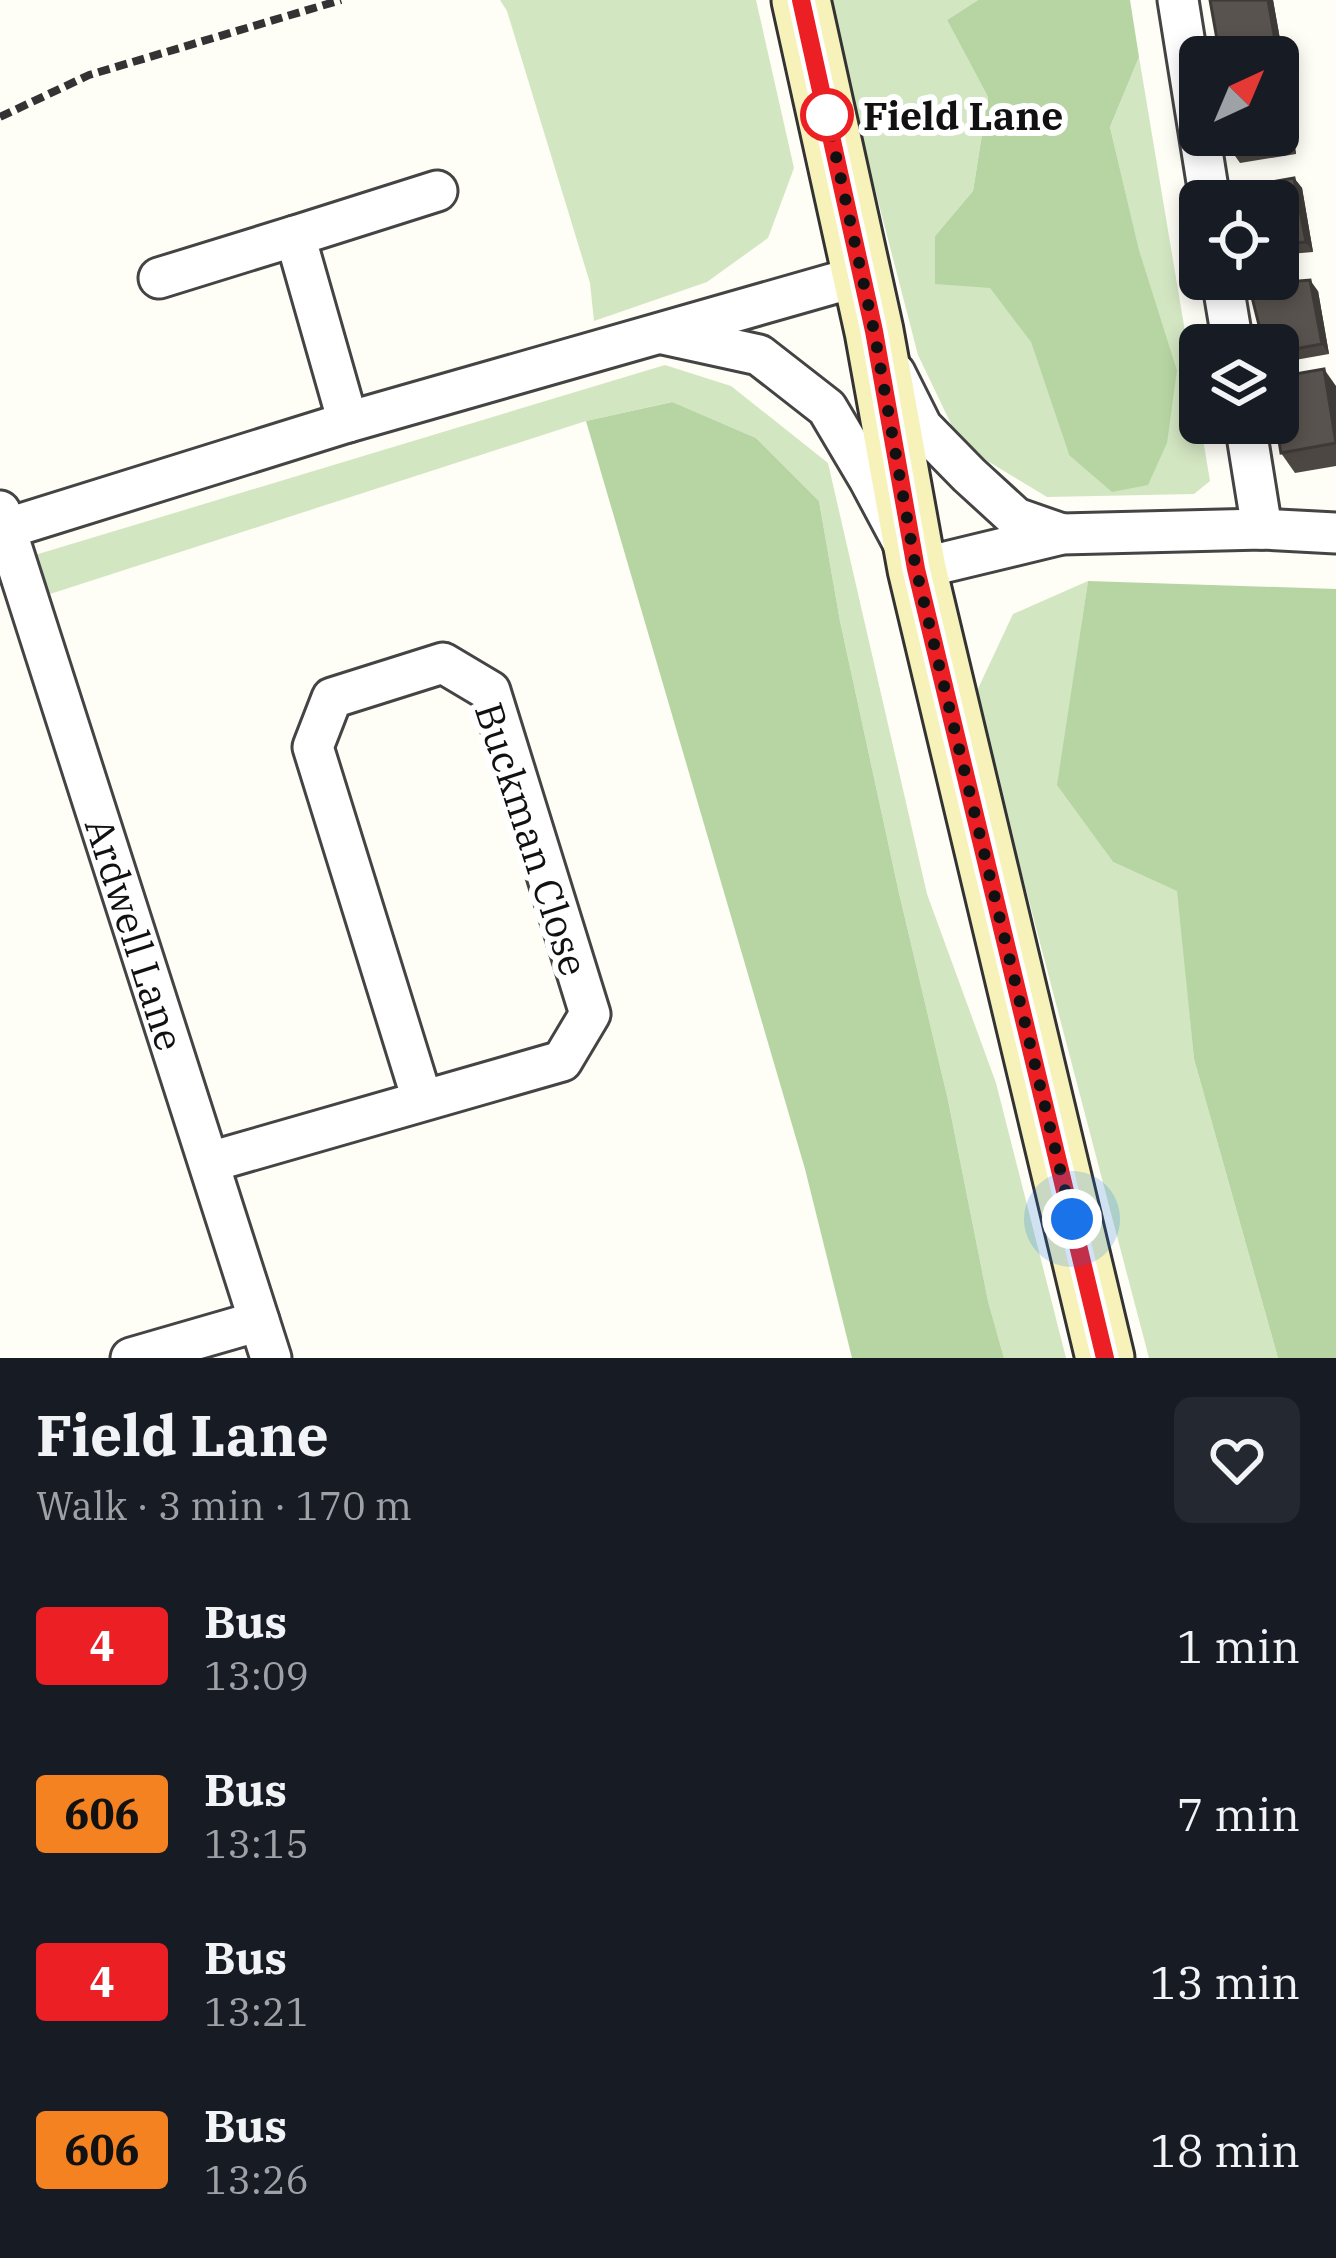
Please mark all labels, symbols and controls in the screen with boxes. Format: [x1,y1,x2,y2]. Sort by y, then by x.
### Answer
north arrow [1179,36,1299,156]
map controls [1179,36,1299,444]
marker: Field Lane [802,90,852,140]
place label: Field Lane [863,90,1063,141]
button: locate [1179,180,1299,300]
button: layers [1179,324,1299,444]
street label: Buckman Close [464,696,600,982]
street label: Ardwell Lane [74,811,196,1057]
your location [1042,1189,1102,1249]
button: heart [1174,1397,1300,1523]
text: Field Lane [36,1398,329,1472]
text: Walk · 3 min · 170 m [36,1480,412,1531]
text: Bus [204,1592,287,1650]
text: 1 min [1177,1617,1300,1675]
text: 4 [89,1618,115,1673]
text: 13:09 [204,1650,309,1701]
text: Bus [204,1760,287,1818]
text: 7 min [1177,1785,1300,1843]
text: 606 [64,1786,140,1841]
text: 13:15 [204,1818,309,1869]
text: Bus [204,1928,287,1986]
text: 13 min [1150,1953,1300,2011]
text: 4 [89,1954,115,2009]
text: 13:21 [204,1986,309,2037]
text: Bus [204,2096,287,2154]
text: 18 min [1150,2121,1300,2179]
text: 606 [64,2122,140,2177]
text: 13:26 [204,2154,309,2205]

